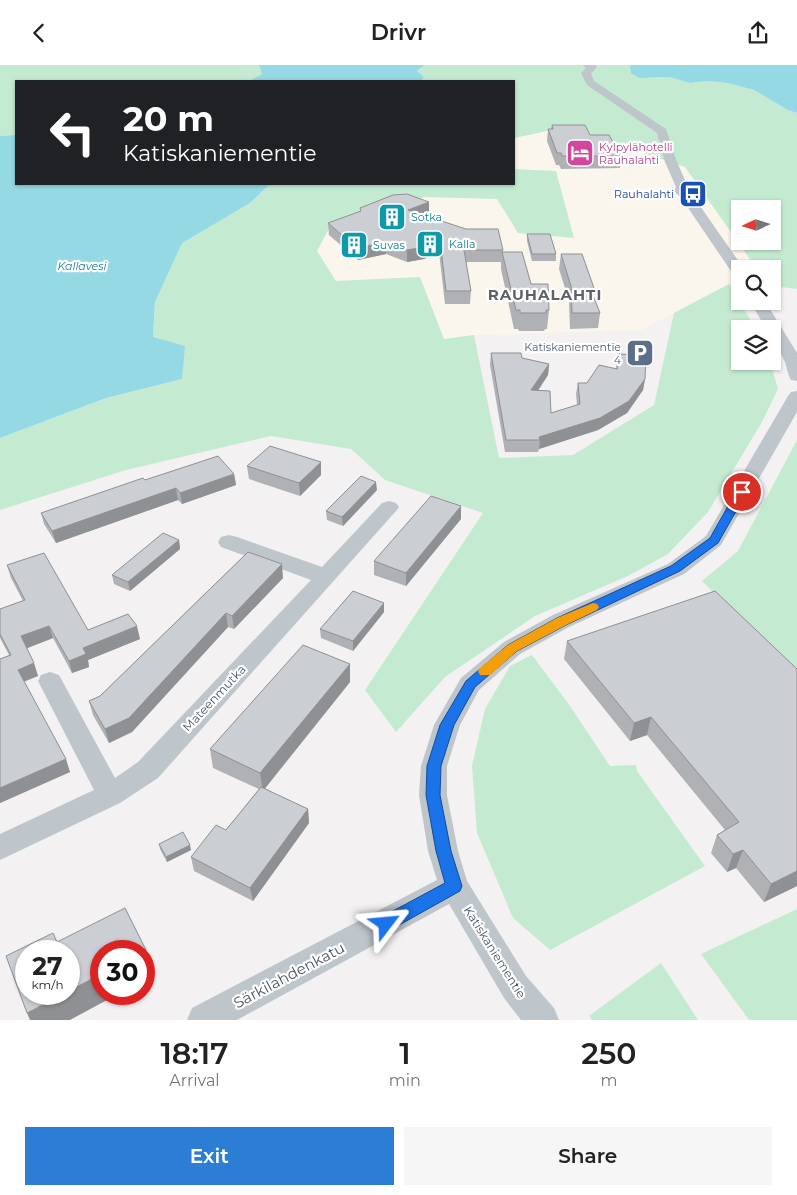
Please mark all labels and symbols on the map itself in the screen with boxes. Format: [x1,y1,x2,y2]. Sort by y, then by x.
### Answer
hotel icon: Kylpylähotelli Rauhalahti [565,138,595,168]
place label: Kylpylähotelli Rauhalahti [599,140,673,167]
bus stop icon: Rauhalahti [678,179,708,209]
place label: Rauhalahti [614,187,674,201]
north arrow [731,200,781,250]
building icon: Sotka [377,202,407,232]
place label: Sotka [411,210,442,224]
building icon: Kalla [415,229,445,259]
building icon: Suvas [339,230,369,260]
place label: Kalla [449,237,476,251]
place label: Suvas [373,238,405,252]
water label: Kallavesi [57,259,107,273]
district label: RAUHALAHTI [488,285,602,304]
parking icon: Katiskaniementie 4 [625,338,655,368]
place label: Katiskaniementie 4 [524,340,622,367]
pin [721,471,763,513]
street label: Mateenmutka [179,662,249,734]
position arrow [359,897,411,949]
street label: Katiskaniementie [461,903,529,1001]
street label: Särkilahdenkatu [230,938,348,1012]
speed limit sign: 30 [90,940,155,1005]

